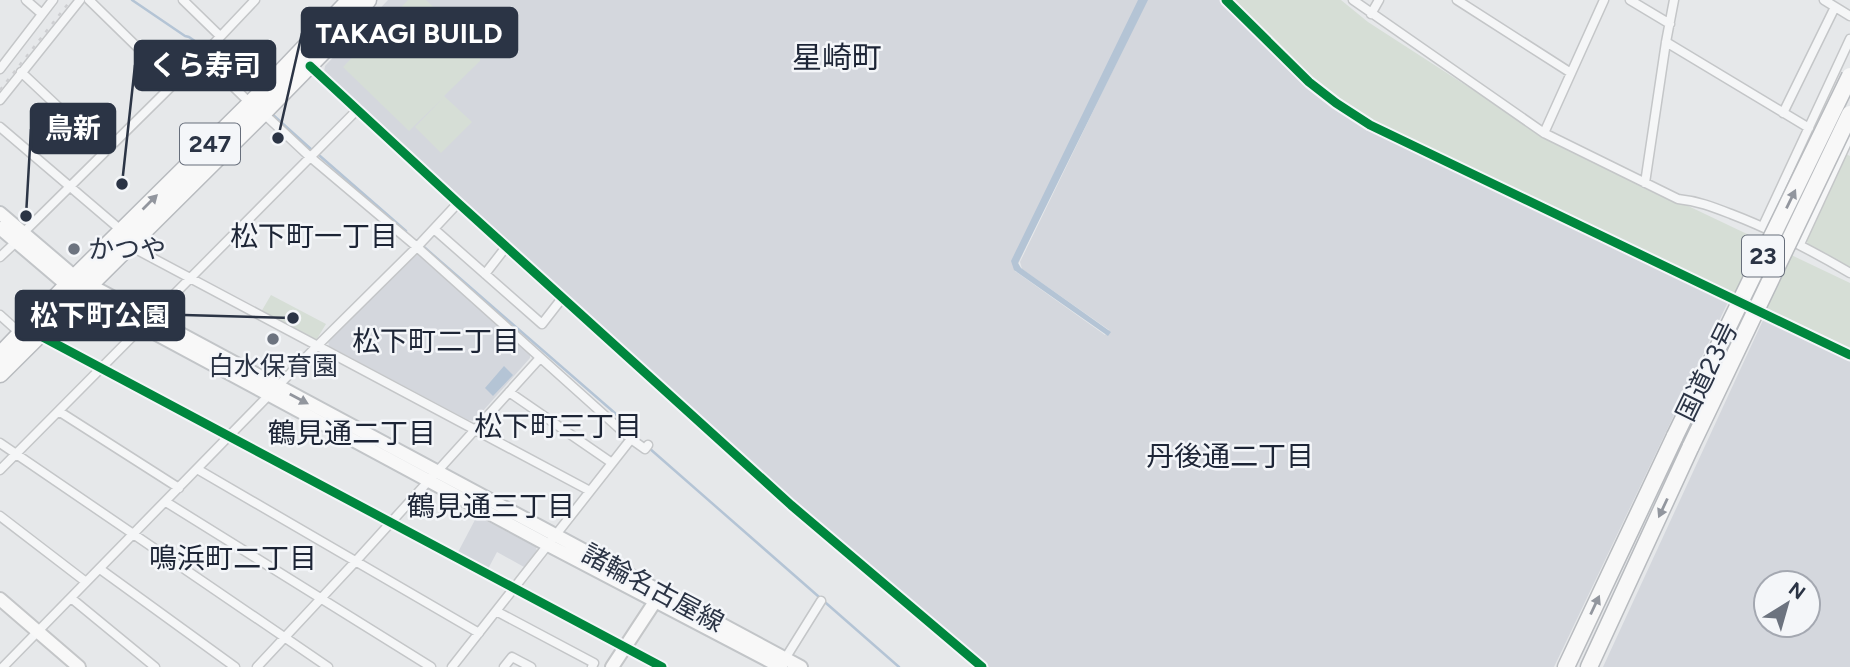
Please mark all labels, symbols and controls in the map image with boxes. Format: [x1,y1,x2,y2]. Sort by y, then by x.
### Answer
callout: TAKAGI BUILD [302,8,517,57]
text: TAKAGI BUILD [315,16,503,50]
district label: 星崎町 [792,39,882,76]
callout: くら寿司 [135,41,275,90]
text: くら寿司 [149,48,261,82]
callout: 鳥新 [31,104,115,153]
text: 鳥新 [45,111,101,145]
road number: 247 [180,124,240,164]
one-way arrow [1785,189,1796,209]
one-way arrow [141,195,158,211]
district label: 松下町一丁目 [230,219,398,253]
place label: かつや [88,233,166,265]
road number: 23 [1742,235,1784,276]
marker: かつや [66,241,82,257]
callout: 松下町公園 [16,291,184,340]
text: 松下町公園 [30,298,170,332]
street label: 国道23号 [1669,316,1745,426]
district label: 松下町二丁目 [352,324,520,358]
marker: 白水保育園 [265,331,281,347]
place label: 白水保育園 [208,350,338,382]
one-way arrow [290,392,310,404]
district label: 松下町三丁目 [474,409,642,443]
district label: 鶴見通二丁目 [268,416,436,450]
district label: 丹後通二丁目 [1146,439,1314,473]
district label: 鶴見通三丁目 [407,489,575,523]
one-way arrow [1657,498,1668,518]
street label: 諸輪名古屋線 [577,537,729,639]
district label: 鳴浜町二丁目 [149,541,317,575]
north arrow [1752,569,1822,639]
text: N [1784,577,1810,604]
one-way arrow [1589,595,1601,615]

